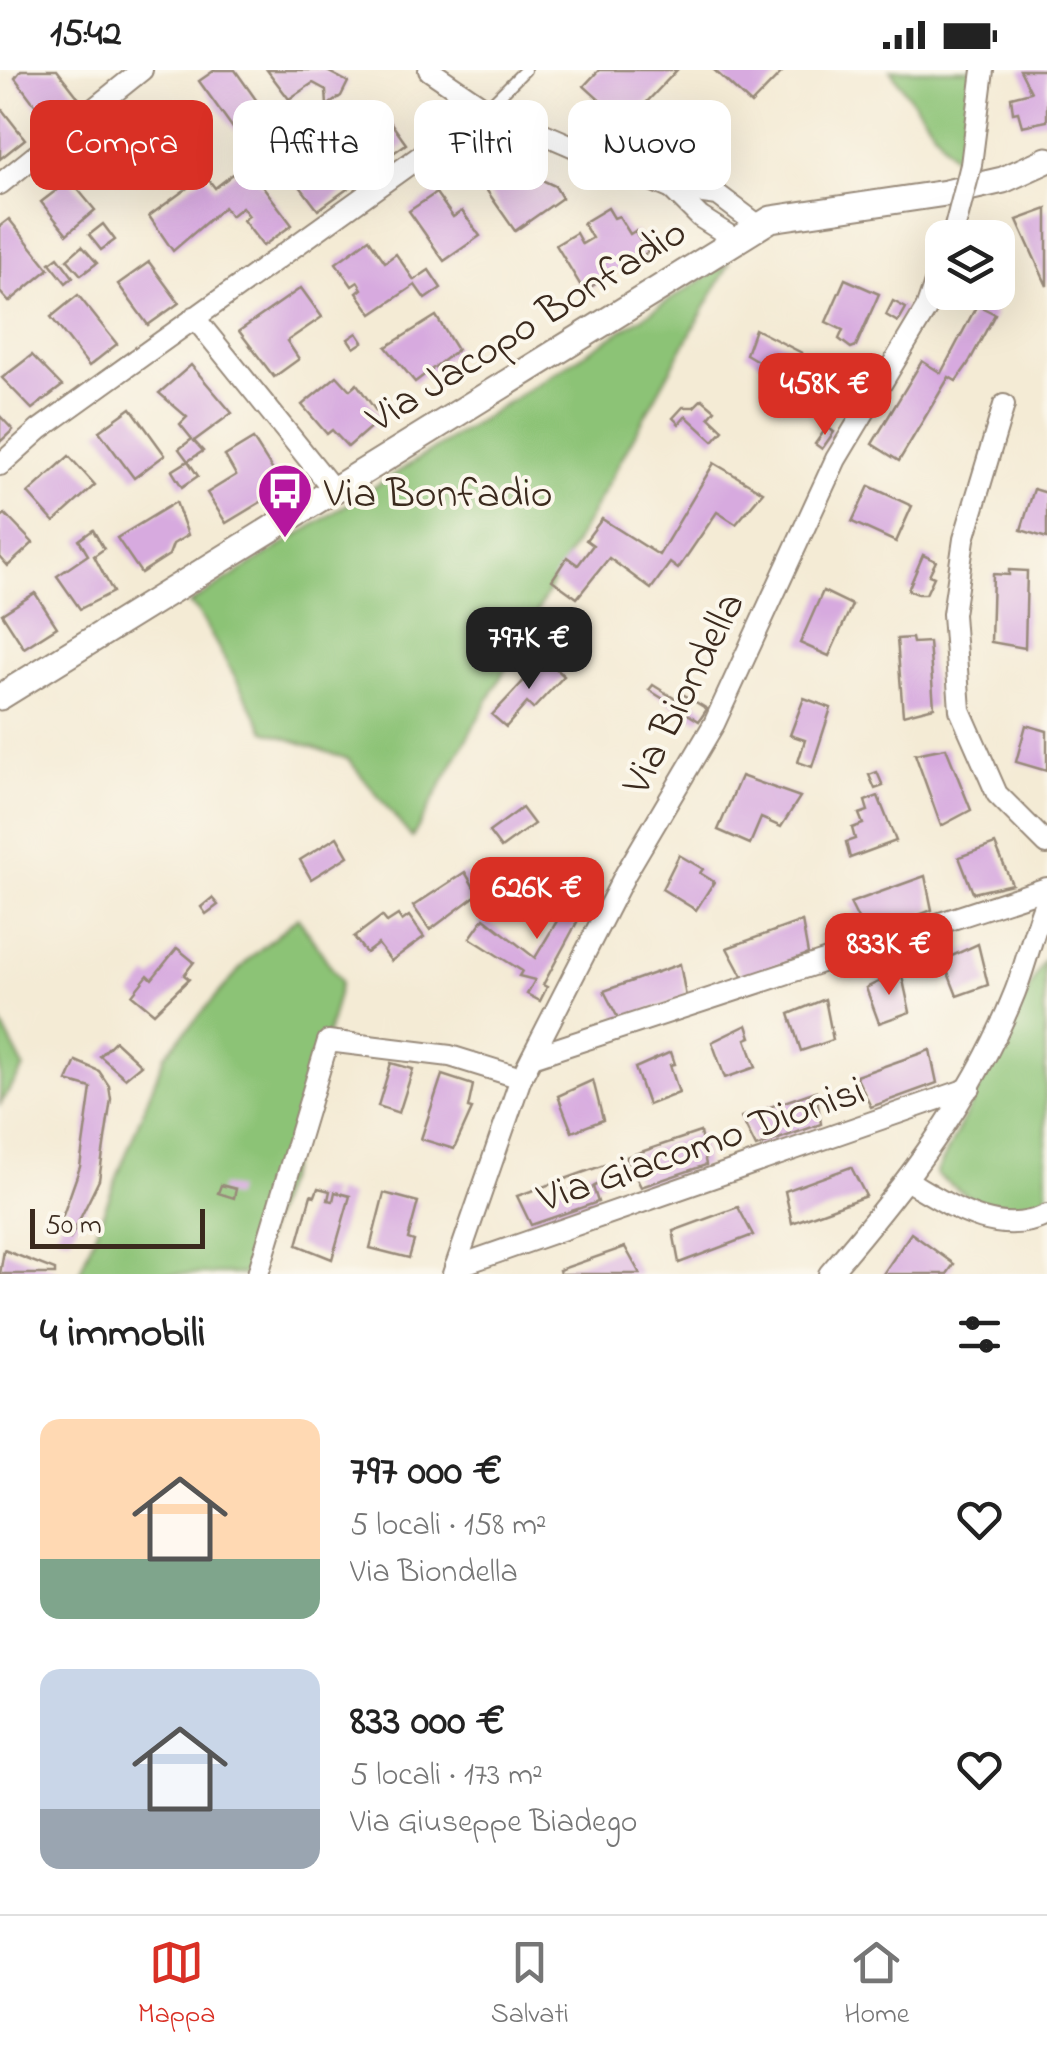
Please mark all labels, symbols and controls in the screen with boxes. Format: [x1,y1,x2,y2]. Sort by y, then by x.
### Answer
text: 15:42 [50,7,122,63]
chip: Compra [30,100,213,190]
chip: Affitta [233,100,394,190]
chip: Filtri [414,100,548,190]
chip: Nuovo [568,100,731,190]
street label: Via Jacopo Bonfadio [355,204,699,451]
map controls [925,220,1015,310]
button: layers [925,220,1015,310]
pin: 458K € [744,353,906,438]
text: 458K € [780,362,870,409]
bus stop icon: Via Bonfadio [255,461,315,540]
place label: Via Bonfadio [323,465,553,526]
street label: Via Biondella [607,582,762,807]
pin: 797K € [448,607,610,692]
text: 797K € [488,616,570,663]
pin: 626K € [456,857,618,942]
text: 626K € [492,866,582,913]
pin: 833K € [808,913,970,998]
text: 833K € [847,922,931,969]
street label: Via Giacomo Dionisi [529,1062,873,1231]
scale bar [30,1204,205,1248]
text: 50 m [45,1206,102,1247]
text: 4 immobili [40,1304,205,1365]
icon: filters [952,1307,1007,1362]
text: 797 000 € [350,1442,502,1503]
icon: home [120,1459,240,1579]
icon: heart [952,1492,1007,1547]
text: 5 locali · 158 m² [350,1503,547,1550]
text: Via Biondella [350,1550,518,1597]
text: 833 000 € [350,1692,505,1753]
icon: home [120,1709,240,1829]
icon: heart [952,1742,1007,1797]
text: 5 locali · 173 m² [350,1753,543,1800]
text: Via Giuseppe Biadego [350,1800,637,1847]
tab: Mappa [138,1935,215,2036]
tab: Salvati [491,1935,569,2036]
tab: Home [844,1935,909,2036]

